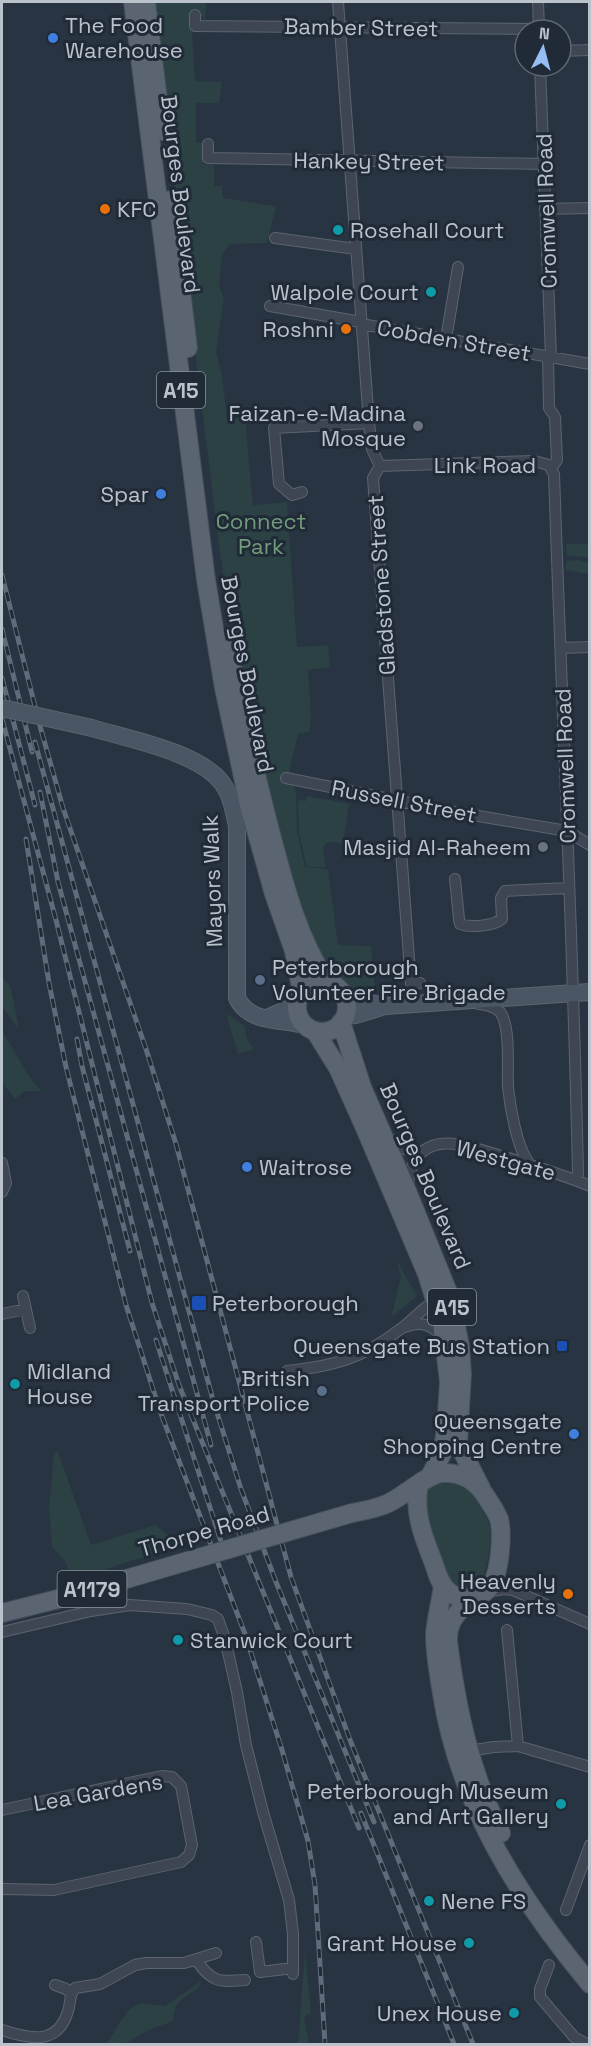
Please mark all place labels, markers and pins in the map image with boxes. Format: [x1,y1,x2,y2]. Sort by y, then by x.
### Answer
place label: The Food Warehouse [65,11,183,64]
marker: The Food Warehouse [46,31,60,45]
place label: KFC [117,195,156,223]
marker: KFC [98,202,112,216]
place label: Rosehall Court [350,216,504,244]
marker: Rosehall Court [331,223,345,237]
place label: Walpole Court [271,278,419,306]
marker: Walpole Court [424,285,438,299]
place label: Roshni [263,315,334,343]
marker: Roshni [339,322,353,336]
place label: Faizan-e-Madina Mosque [229,399,406,452]
marker: Faizan-e-Madina Mosque [411,419,425,433]
place label: Spar [100,480,149,508]
marker: Spar [154,487,168,501]
place label: Masjid Al-Raheem [343,833,531,861]
marker: Masjid Al-Raheem [536,840,550,854]
place label: Peterborough Volunteer Fire Brigade [272,953,506,1006]
marker: Peterborough Volunteer Fire Brigade [253,973,267,987]
place label: Waitrose [259,1153,352,1181]
marker: Waitrose [240,1160,254,1174]
place label: Peterborough [212,1289,359,1317]
marker: Peterborough [190,1294,208,1312]
place label: Queensgate Bus Station [293,1332,550,1360]
marker: Queensgate Bus Station [555,1339,569,1353]
place label: Midland House [27,1357,111,1410]
place label: British Transport Police [138,1364,310,1417]
marker: Midland House [8,1377,22,1391]
marker: British Transport Police [315,1384,329,1398]
place label: Queensgate Shopping Centre [383,1407,562,1460]
marker: Queensgate Shopping Centre [567,1427,581,1441]
place label: Heavenly Desserts [460,1567,556,1620]
marker: Heavenly Desserts [561,1587,575,1601]
place label: Stanwick Court [190,1626,353,1654]
marker: Stanwick Court [171,1633,185,1647]
place label: Peterborough Museum and Art Gallery [307,1777,549,1830]
marker: Peterborough Museum and Art Gallery [554,1797,568,1811]
place label: Nene FS [441,1887,526,1915]
marker: Nene FS [422,1894,436,1908]
place label: Grant House [327,1929,457,1957]
marker: Grant House [462,1936,476,1950]
place label: Unex House [377,1999,502,2027]
marker: Unex House [507,2006,521,2020]

